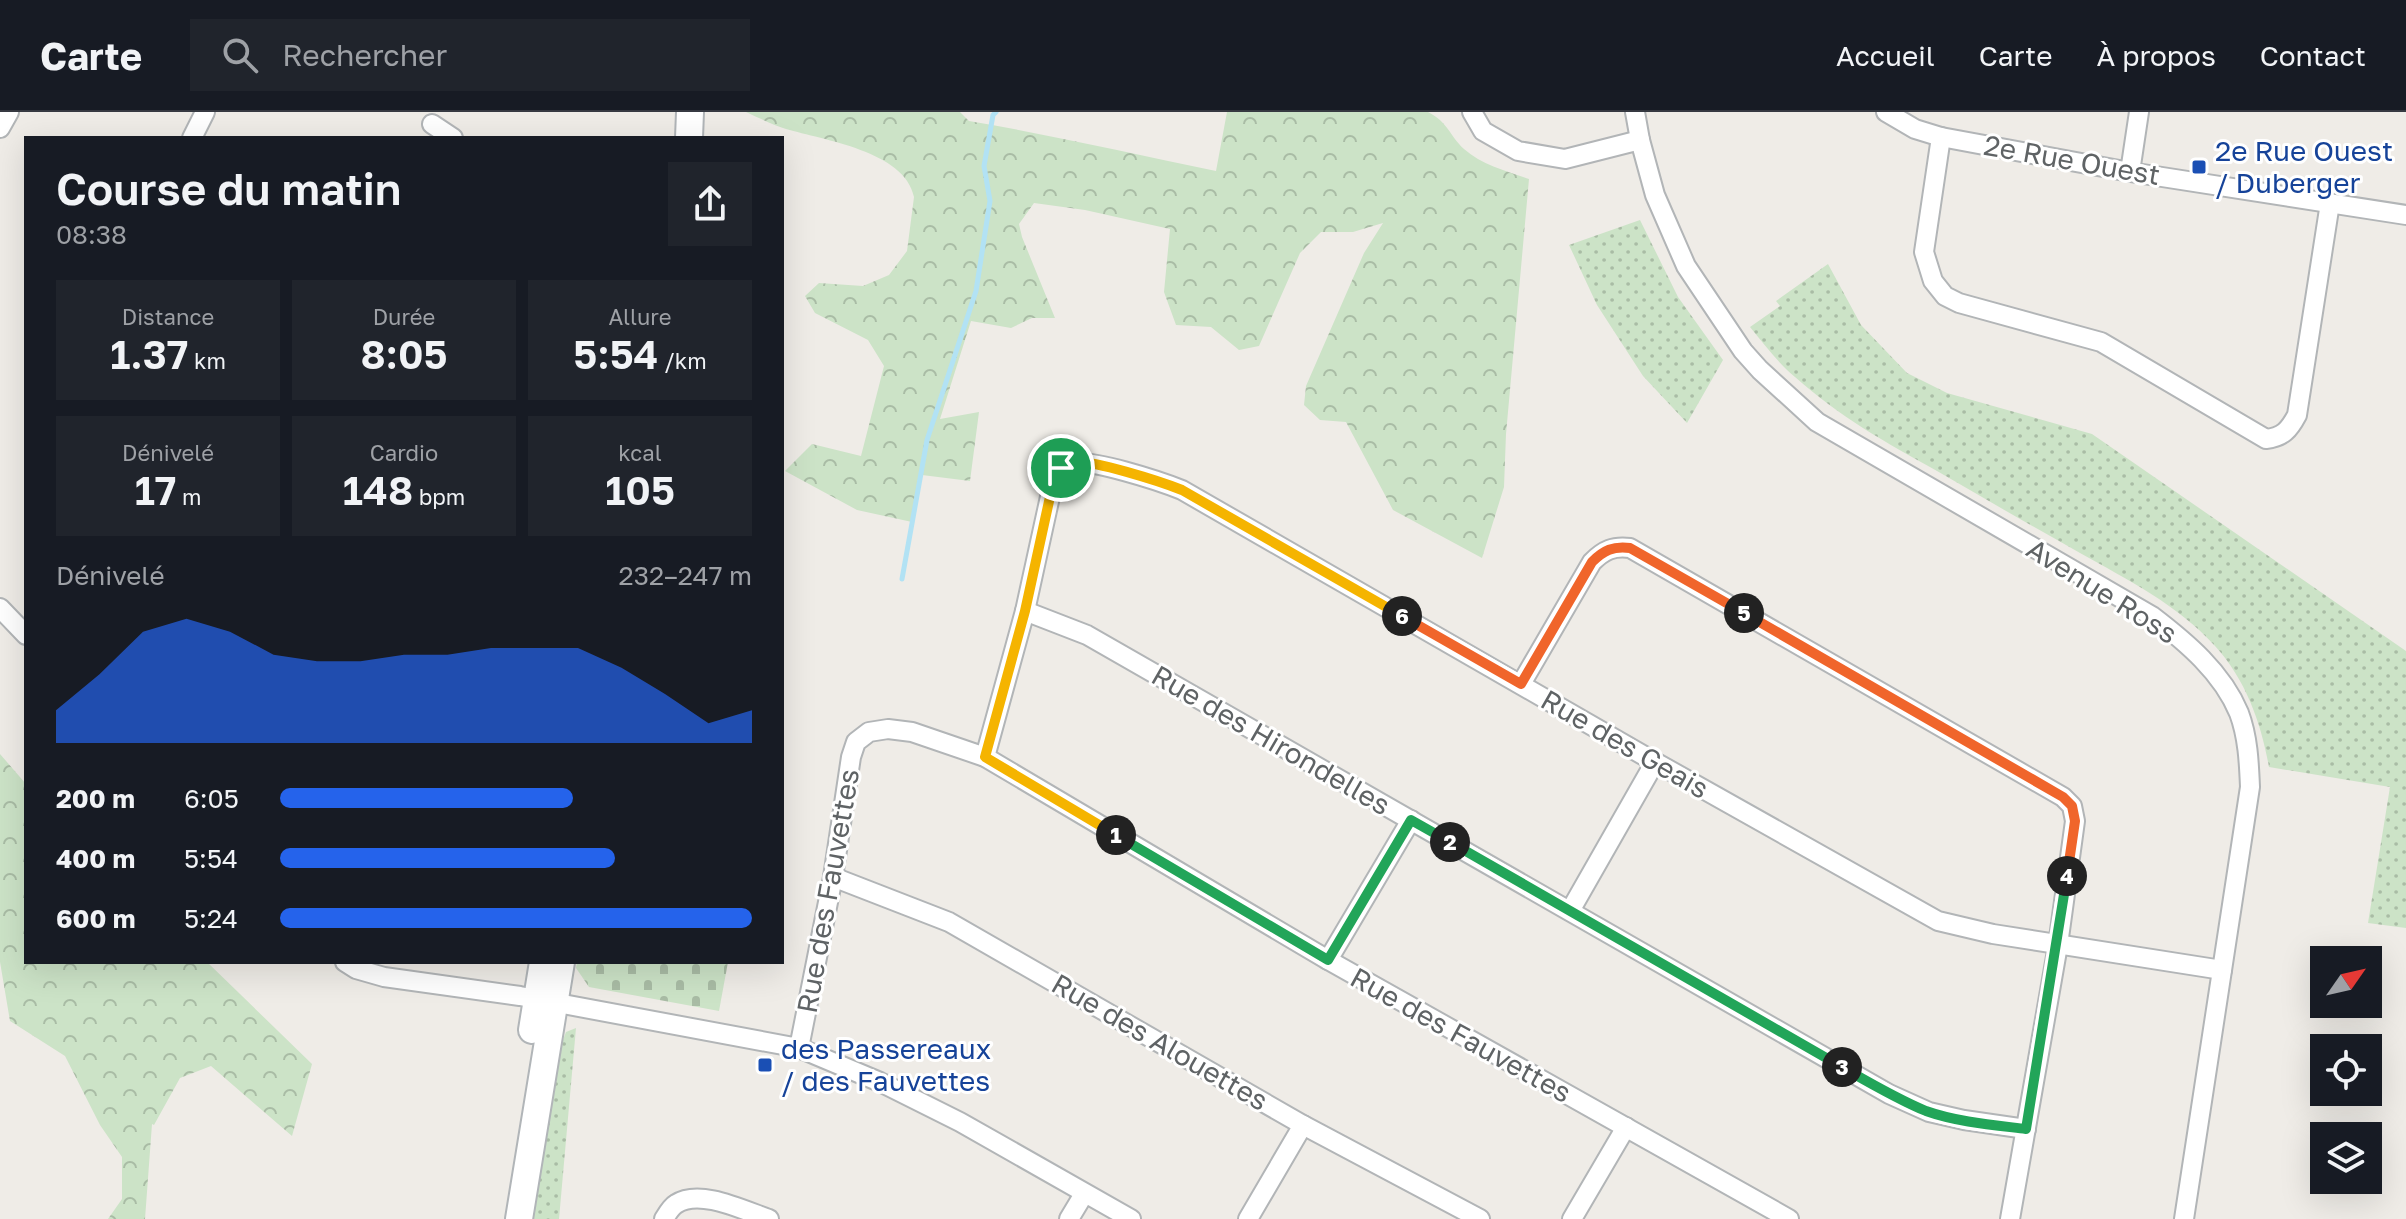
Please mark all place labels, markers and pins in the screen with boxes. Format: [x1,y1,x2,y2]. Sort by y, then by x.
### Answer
place label: 2e Rue Ouest / Duberger [2215,134,2393,199]
marker: 2e Rue Ouest / Duberger [2190,158,2208,176]
pin [1027,434,1095,502]
pin: 5 [1724,593,1764,633]
pin: 6 [1382,596,1422,636]
pin: 1 [1096,815,1136,855]
pin: 2 [1430,822,1470,862]
pin: 4 [2047,856,2087,896]
place label: des Passereaux / des Fauvettes [781,1032,991,1097]
pin: 3 [1822,1047,1862,1087]
marker: des Passereaux / des Fauvettes [756,1056,774,1074]

